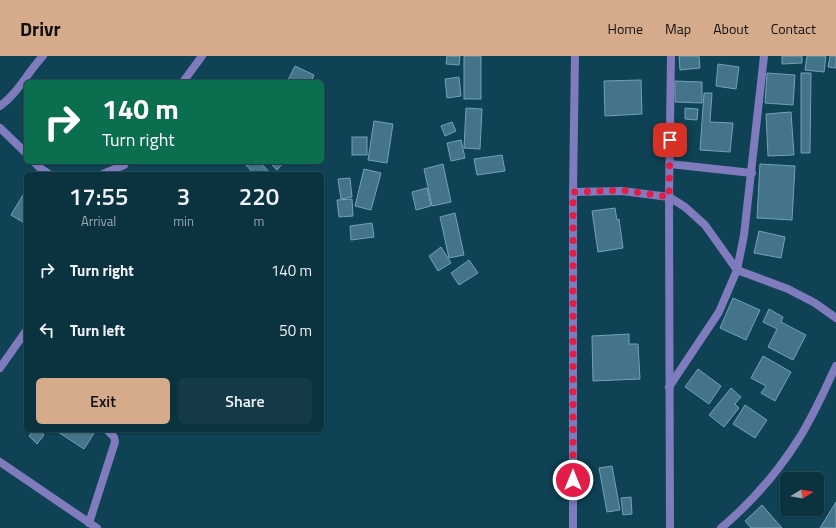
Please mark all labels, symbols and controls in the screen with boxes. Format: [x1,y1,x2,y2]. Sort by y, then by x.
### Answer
text: Drivr [20,14,61,43]
text: Home [608,18,643,39]
text: Map [665,18,691,39]
text: About [713,18,749,39]
text: Contact [771,18,816,39]
text: 140 m [102,87,179,130]
icon: right [36,96,88,148]
pin [653,123,687,157]
text: Turn right [102,126,175,153]
icon: arrive [659,129,681,151]
text: 17:55 [69,178,128,214]
text: 3 [177,178,190,214]
text: 220 [239,178,279,214]
text: Arrival [81,211,116,231]
text: min [173,211,194,231]
text: m [254,211,264,231]
icon: right [36,259,58,281]
text: Turn right [70,259,134,282]
text: 140 m [271,259,312,282]
icon: left [36,319,58,341]
text: Turn left [70,319,125,342]
text: 50 m [279,319,312,342]
button: Exit [36,378,170,424]
button: Share [178,378,312,424]
position arrow [552,459,594,501]
north arrow [780,472,824,516]
map controls [780,472,824,516]

